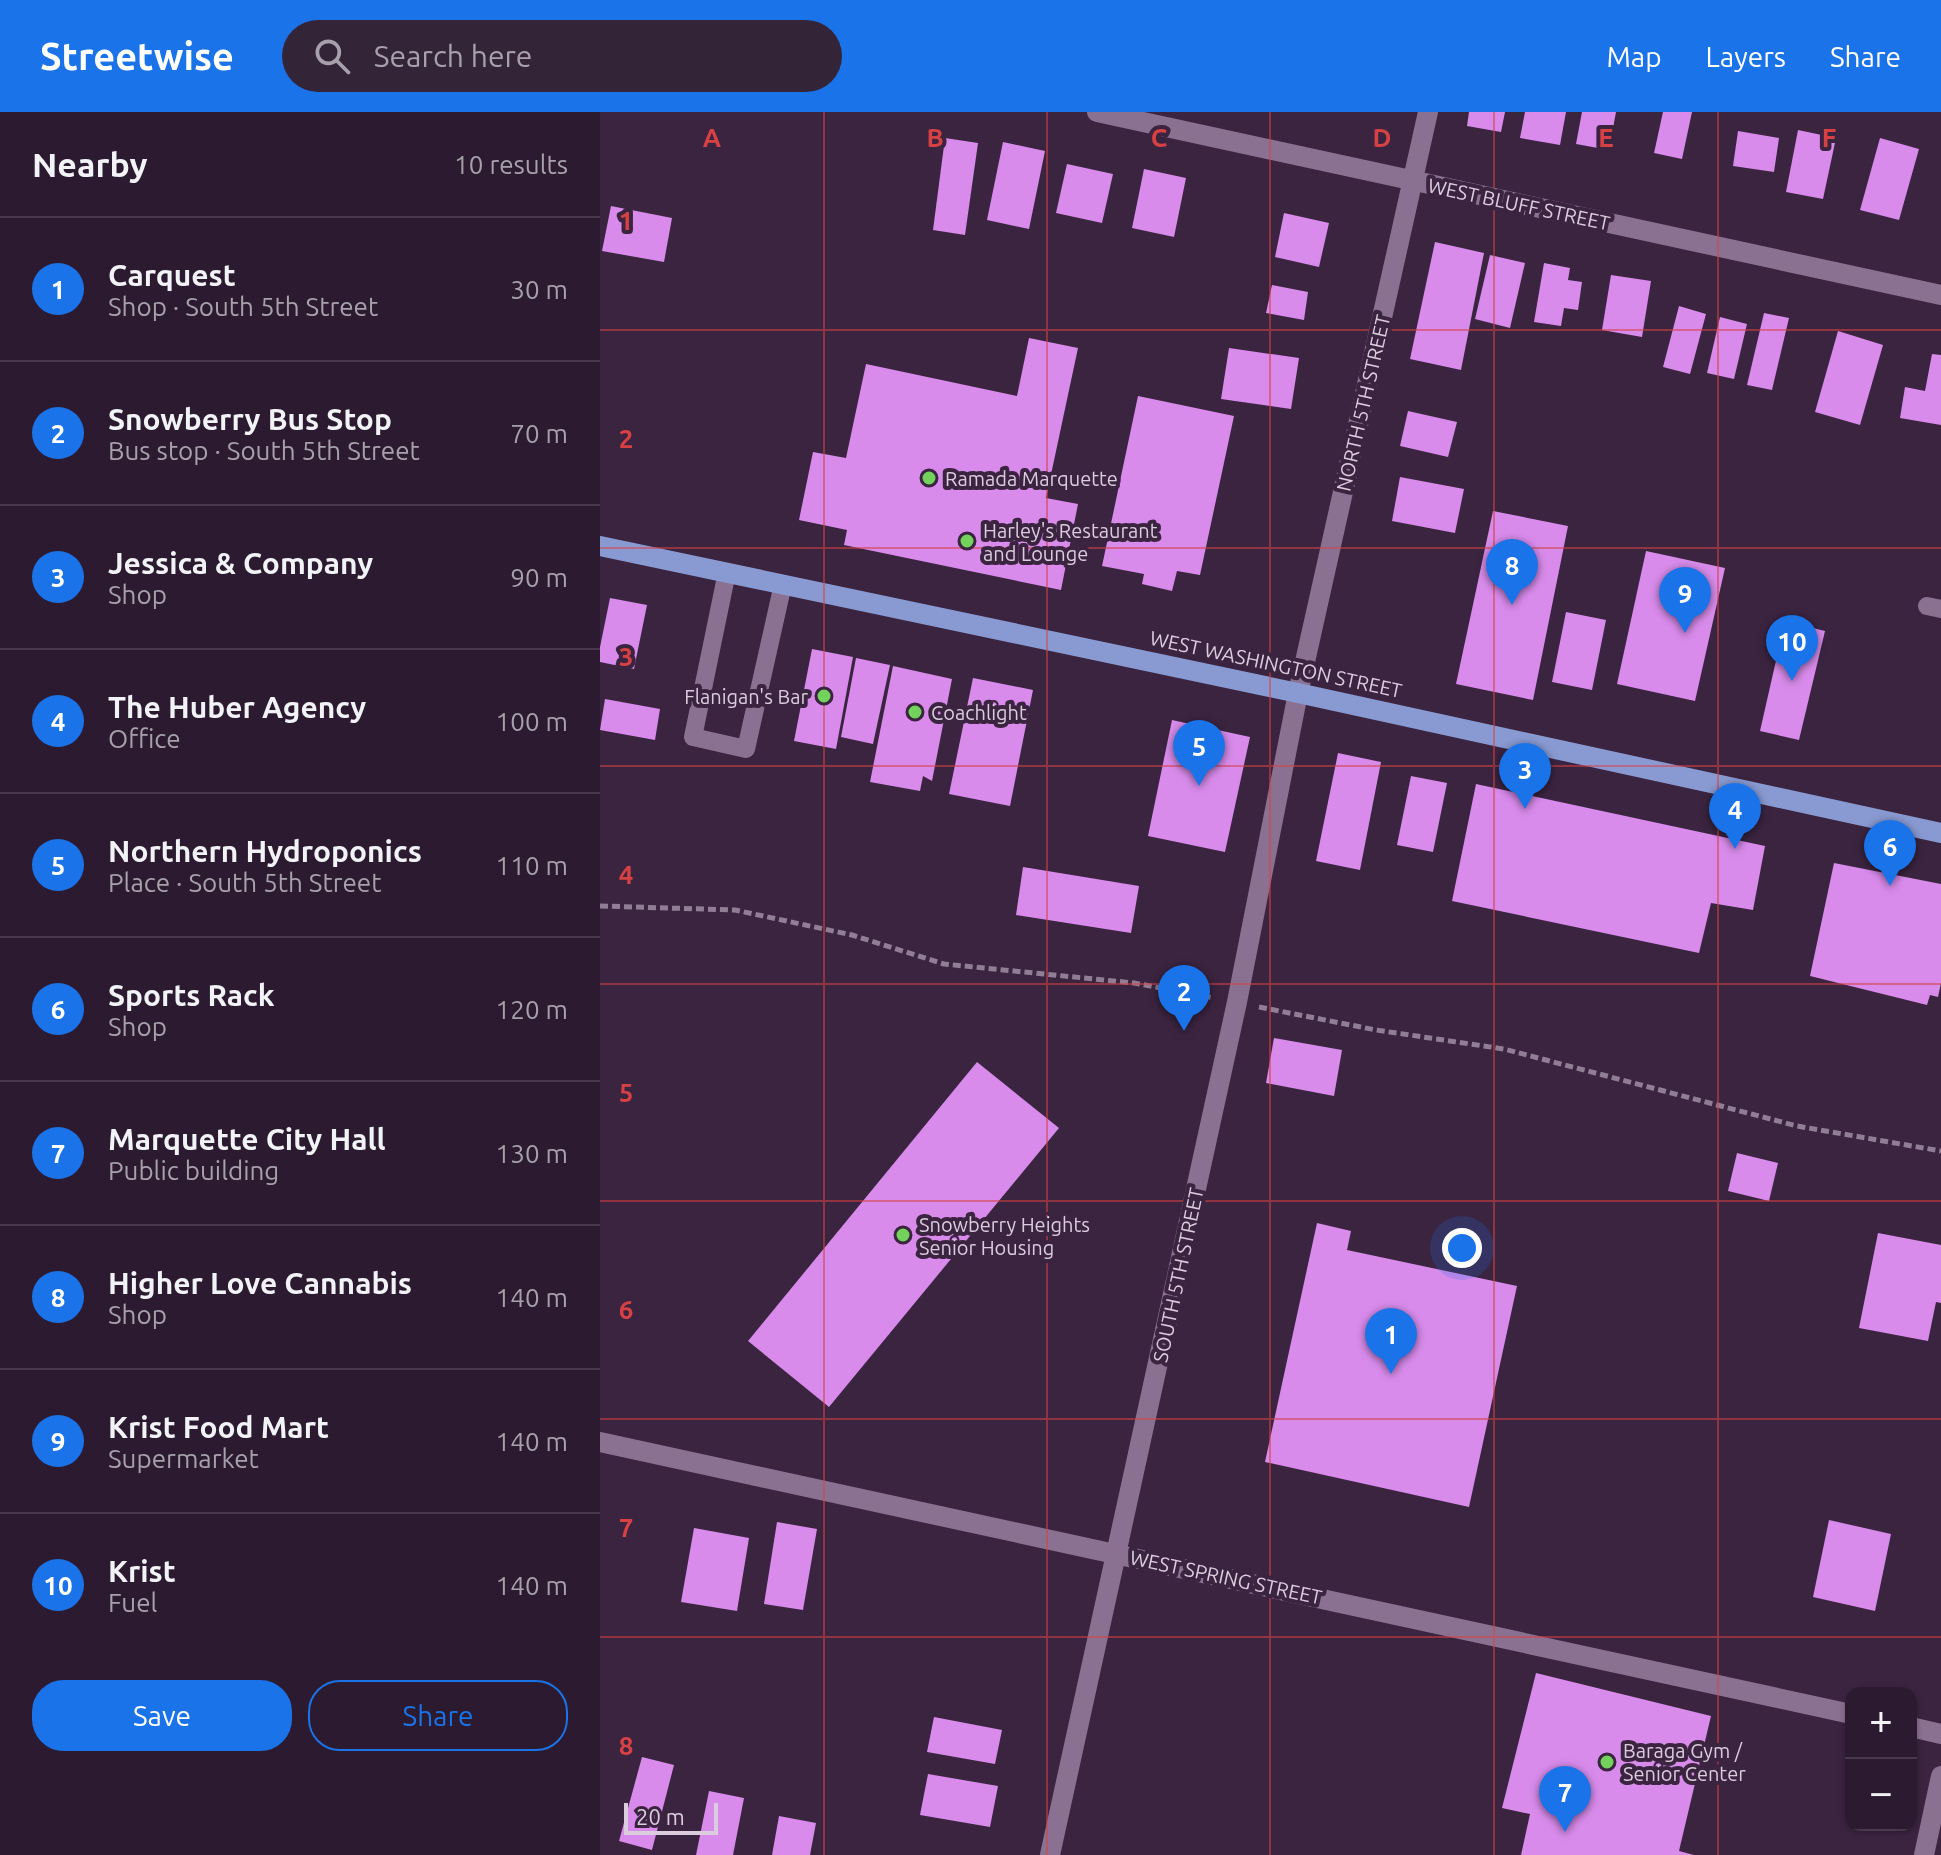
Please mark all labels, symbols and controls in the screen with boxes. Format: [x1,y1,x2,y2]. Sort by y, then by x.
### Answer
search box [282,20,842,92]
icon: search [310,34,354,78]
text: Streetwise [40,35,234,77]
text: Search here [374,39,532,73]
text: Map [1606,41,1662,72]
text: Layers [1706,41,1786,72]
text: Share [1830,41,1901,72]
text: A [703,123,722,152]
text: B [926,123,944,152]
text: C [1151,123,1168,152]
text: D [1373,123,1391,152]
text: E [1598,123,1614,152]
text: F [1822,123,1836,152]
text: Nearby [32,145,147,183]
text: 10 results [454,150,568,179]
street label: WEST BLUFF STREET [1426,173,1612,235]
text: 1 [619,206,633,235]
text: Carquest [108,258,236,292]
text: 1 [51,275,65,304]
text: 30 m [510,275,568,304]
text: Shop · South 5th Street [108,292,378,321]
street label: NORTH 5TH STREET [1332,313,1394,493]
text: Snowberry Bus Stop [108,402,392,436]
text: 2 [51,419,65,448]
text: 70 m [510,419,568,448]
text: 2 [619,424,633,453]
text: Bus stop · South 5th Street [108,436,420,465]
place label: Ramada Marquette [945,467,1118,490]
marker: Ramada Marquette [920,469,938,487]
place label: Harley's Restaurant and Lounge [983,519,1158,565]
marker: Harley's Restaurant and Lounge [958,532,976,550]
pin: 8 [1486,539,1538,605]
text: Jessica & Company [108,546,373,580]
text: 3 [51,563,65,592]
text: 90 m [510,563,568,592]
pin: 9 [1659,567,1711,633]
text: Shop [108,580,167,609]
pin: 10 [1766,615,1818,681]
street label: WEST WASHINGTON STREET [1148,626,1404,702]
text: 3 [619,642,633,671]
place label: Flanigan's Bar [684,685,808,708]
marker: Flanigan's Bar [815,687,833,705]
text: The Huber Agency [108,690,366,724]
place label: Coachlight [931,701,1027,724]
marker: Coachlight [906,703,924,721]
text: 4 [51,707,65,736]
text: 100 m [496,707,568,736]
pin: 5 [1173,720,1225,786]
text: Office [108,724,181,753]
pin: 3 [1499,743,1551,809]
pin: 4 [1709,783,1761,849]
pin: 6 [1864,820,1916,886]
text: Northern Hydroponics [108,834,422,868]
text: 5 [51,851,65,880]
text: 110 m [496,851,568,880]
text: 4 [619,860,633,889]
text: Place · South 5th Street [108,868,381,897]
pin: 2 [1158,965,1210,1031]
text: Sports Rack [108,978,275,1012]
text: 6 [51,995,65,1024]
text: 120 m [496,995,568,1024]
text: Shop [108,1012,167,1041]
text: 5 [619,1078,633,1107]
text: Marquette City Hall [108,1122,386,1156]
text: 7 [51,1139,65,1168]
text: 130 m [496,1139,568,1168]
text: Public building [108,1156,279,1185]
street label: SOUTH 5TH STREET [1148,1186,1208,1364]
place label: Snowberry Heights Senior Housing [919,1213,1090,1259]
marker: Snowberry Heights Senior Housing [894,1226,912,1244]
your location [1442,1228,1482,1268]
text: Higher Love Cannabis [108,1266,412,1300]
text: 8 [51,1283,65,1312]
text: 140 m [496,1283,568,1312]
text: 6 [619,1295,633,1324]
text: Shop [108,1300,167,1329]
pin: 1 [1365,1308,1417,1374]
text: Krist Food Mart [108,1410,329,1444]
text: 9 [51,1427,65,1456]
text: 140 m [496,1427,568,1456]
text: Supermarket [108,1444,259,1473]
text: 7 [619,1513,633,1542]
street label: WEST SPRING STREET [1128,1545,1324,1609]
text: Krist [108,1554,176,1588]
text: 10 [43,1571,73,1600]
text: 140 m [496,1571,568,1600]
text: Fuel [108,1588,157,1617]
button: Save [32,1680,292,1751]
button: Share [308,1680,568,1751]
map controls [1845,1687,1917,1831]
button: + [1845,1687,1917,1759]
text: 8 [619,1731,633,1760]
place label: Baraga Gym / Senior Center [1623,1739,1746,1785]
marker: Baraga Gym / Senior Center [1598,1753,1616,1771]
button: − [1845,1759,1917,1831]
pin: 7 [1539,1766,1591,1832]
scale bar [624,1799,718,1835]
text: 20 m [636,1804,685,1829]

